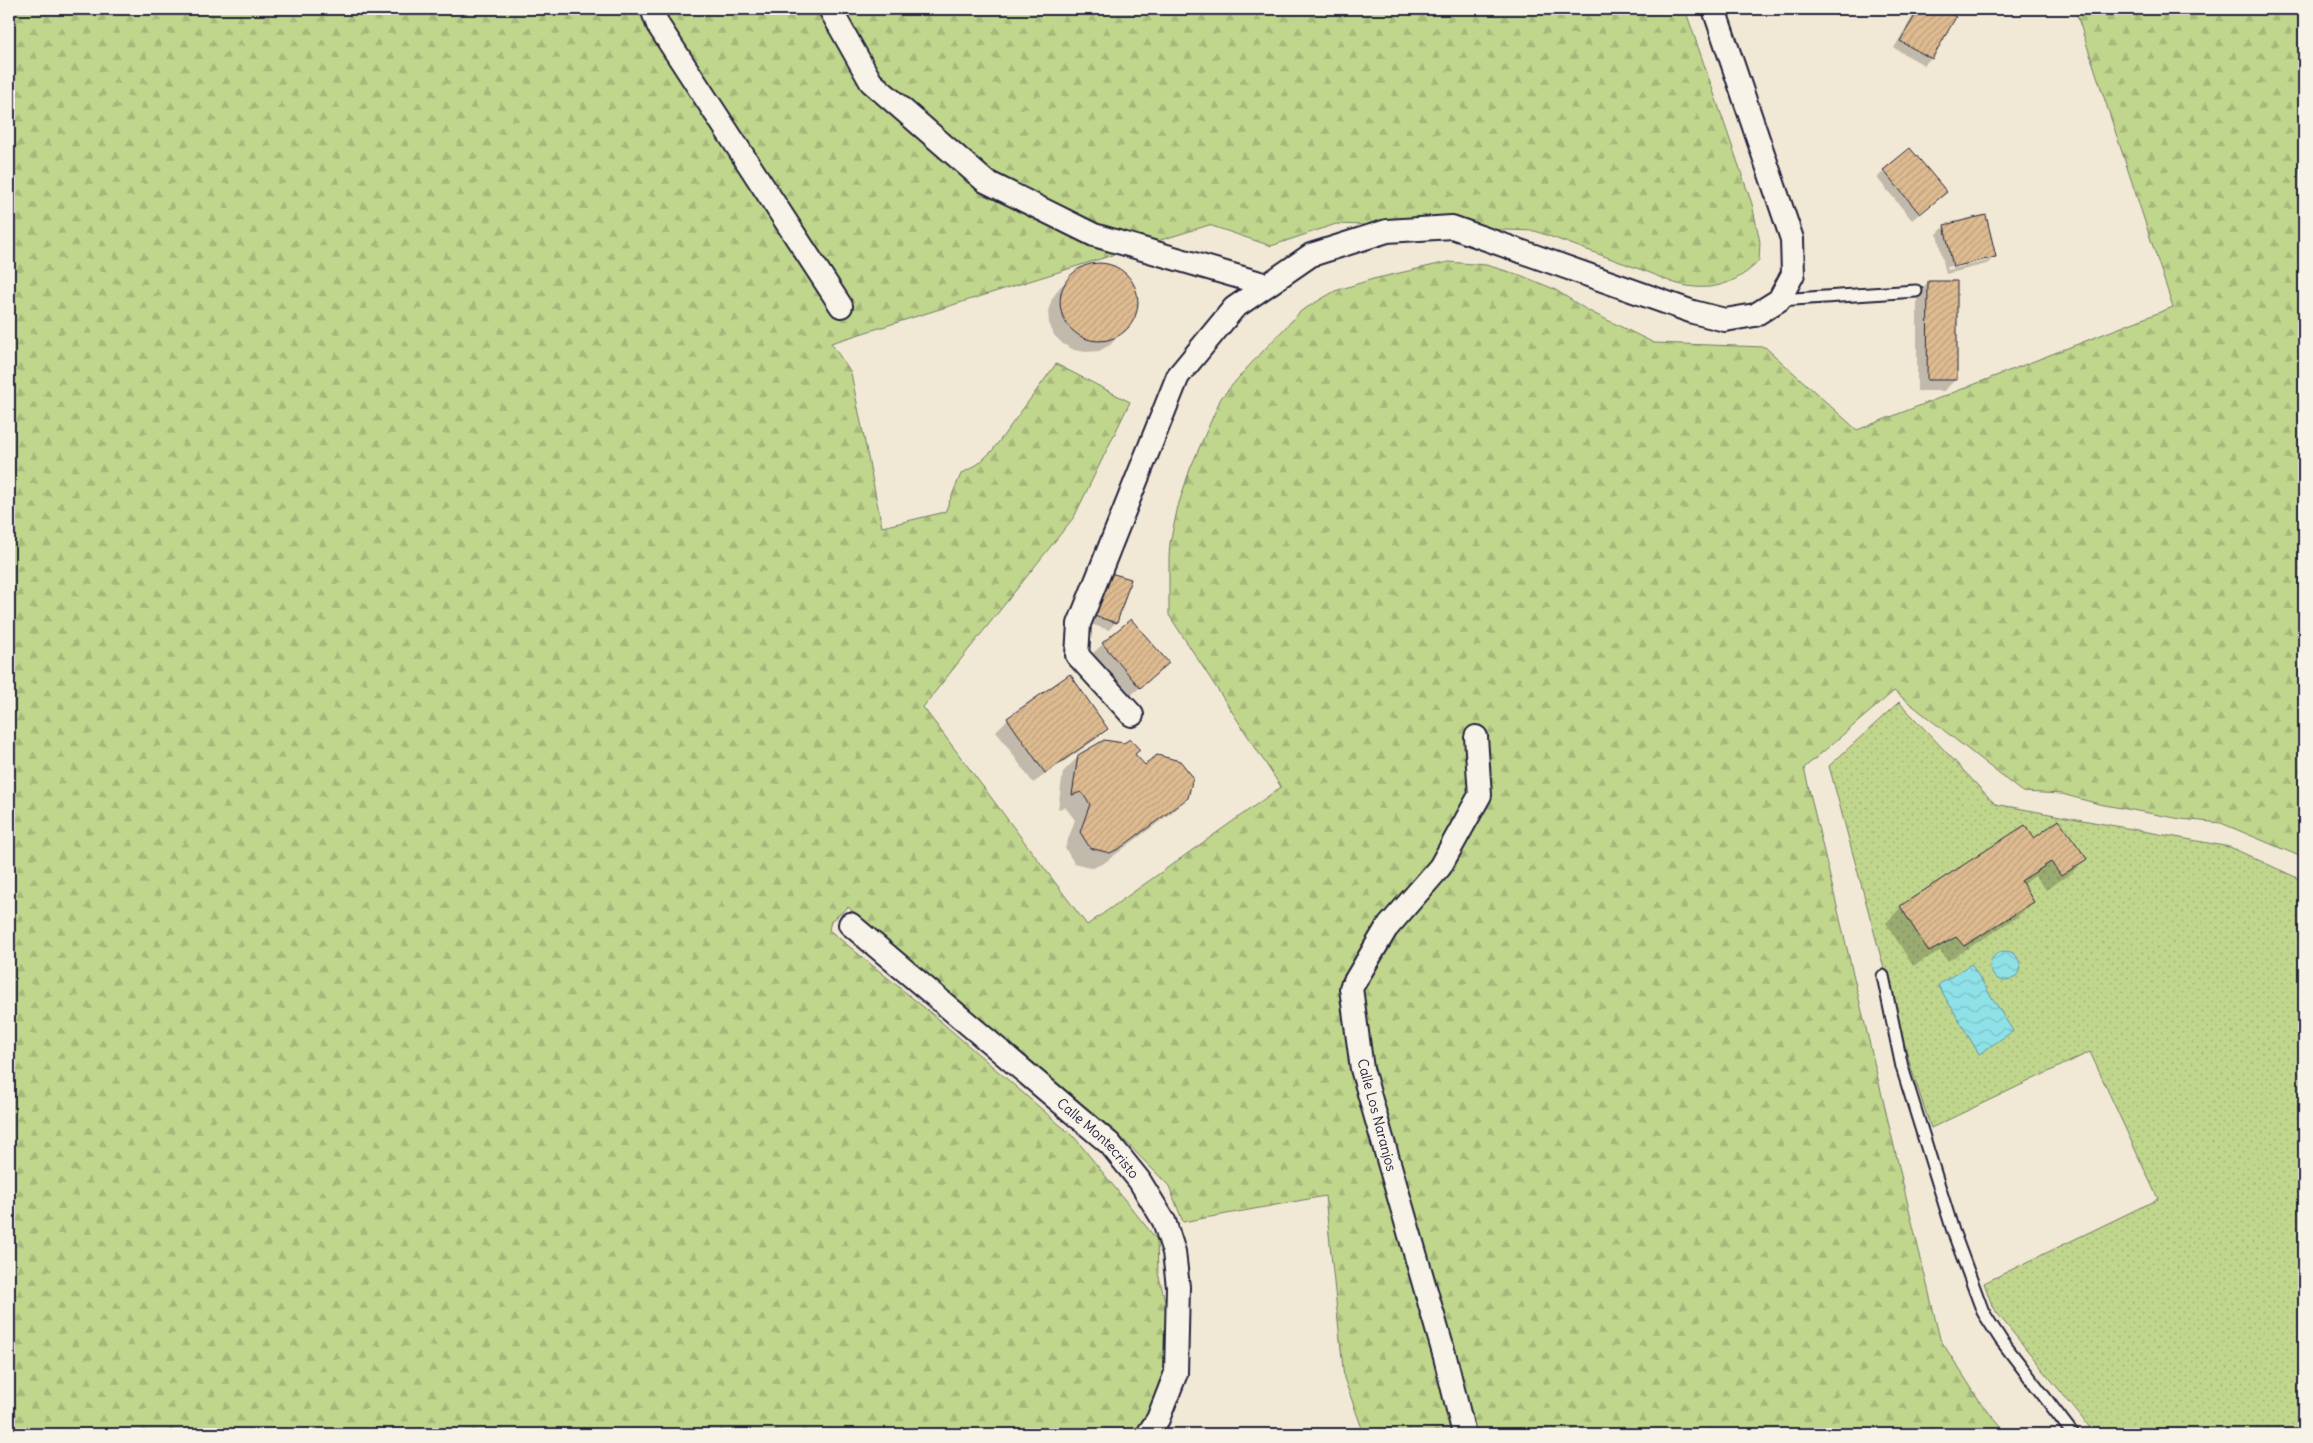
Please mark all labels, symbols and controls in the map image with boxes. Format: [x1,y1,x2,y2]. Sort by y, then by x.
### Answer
street label: Calle Los Naranjos [1353,1057,1401,1173]
street label: Calle Montecristo [1053,1094,1143,1182]

